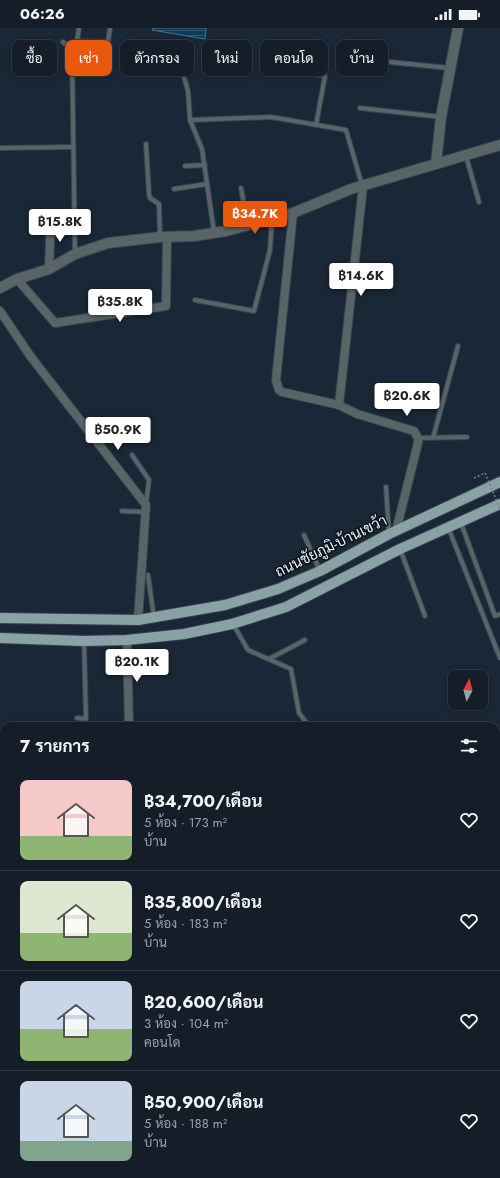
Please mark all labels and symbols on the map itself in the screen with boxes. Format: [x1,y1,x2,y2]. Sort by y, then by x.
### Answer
pin: ฿34.7K [222,201,288,235]
pin: ฿15.8K [27,209,93,243]
pin: ฿14.6K [328,263,394,297]
pin: ฿35.8K [87,289,153,323]
pin: ฿20.6K [374,383,440,417]
pin: ฿50.9K [85,417,151,451]
street label: ถนนชัยภูมิ-บ้านเขว้า [271,509,391,583]
pin: ฿20.1K [104,649,170,683]
north arrow [448,670,488,710]

